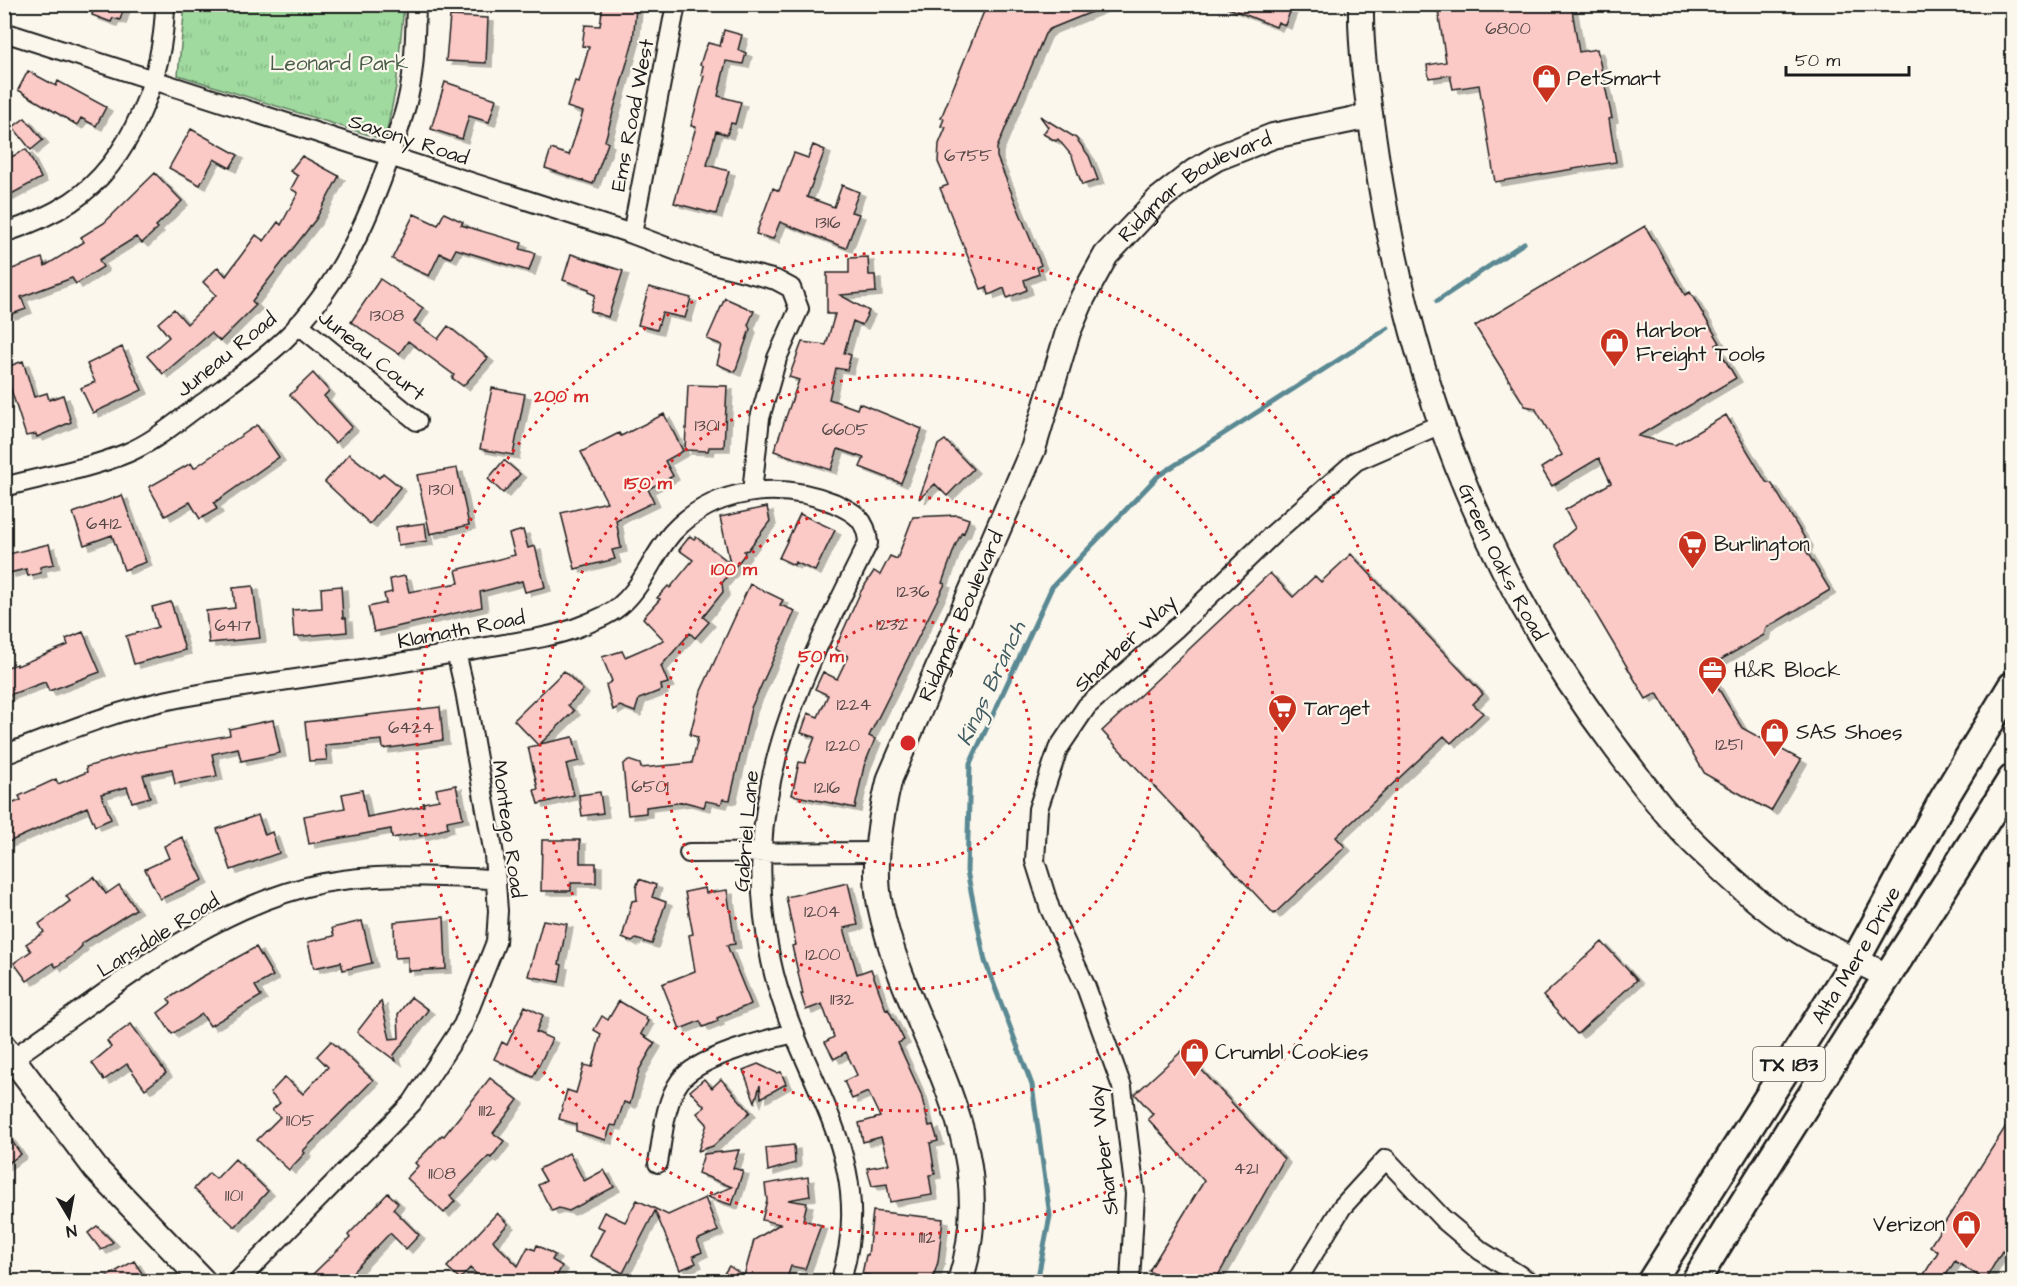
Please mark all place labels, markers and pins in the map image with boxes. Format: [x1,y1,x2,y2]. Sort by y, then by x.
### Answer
shop icon: PetSmart [1530,62,1562,104]
place label: PetSmart [1567,64,1661,93]
place label: Harbor Freight Tools [1636,316,1765,371]
shop icon: Harbor Freight Tools [1599,326,1631,368]
supermarket icon: Burlington [1677,528,1709,570]
place label: Burlington [1714,530,1810,561]
office icon: H&R Block [1697,654,1729,696]
place label: H&R Block [1734,656,1840,685]
supermarket icon: Target [1267,692,1299,734]
place label: Target [1304,694,1371,725]
shop icon: SAS Shoes [1759,716,1791,758]
place label: SAS Shoes [1796,718,1902,747]
centre of rings [898,733,918,753]
shop icon: Crumbl Cookies [1178,1036,1210,1078]
place label: Crumbl Cookies [1215,1038,1368,1067]
shop icon: Verizon [1950,1208,1982,1250]
place label: Verizon [1873,1210,1945,1239]

